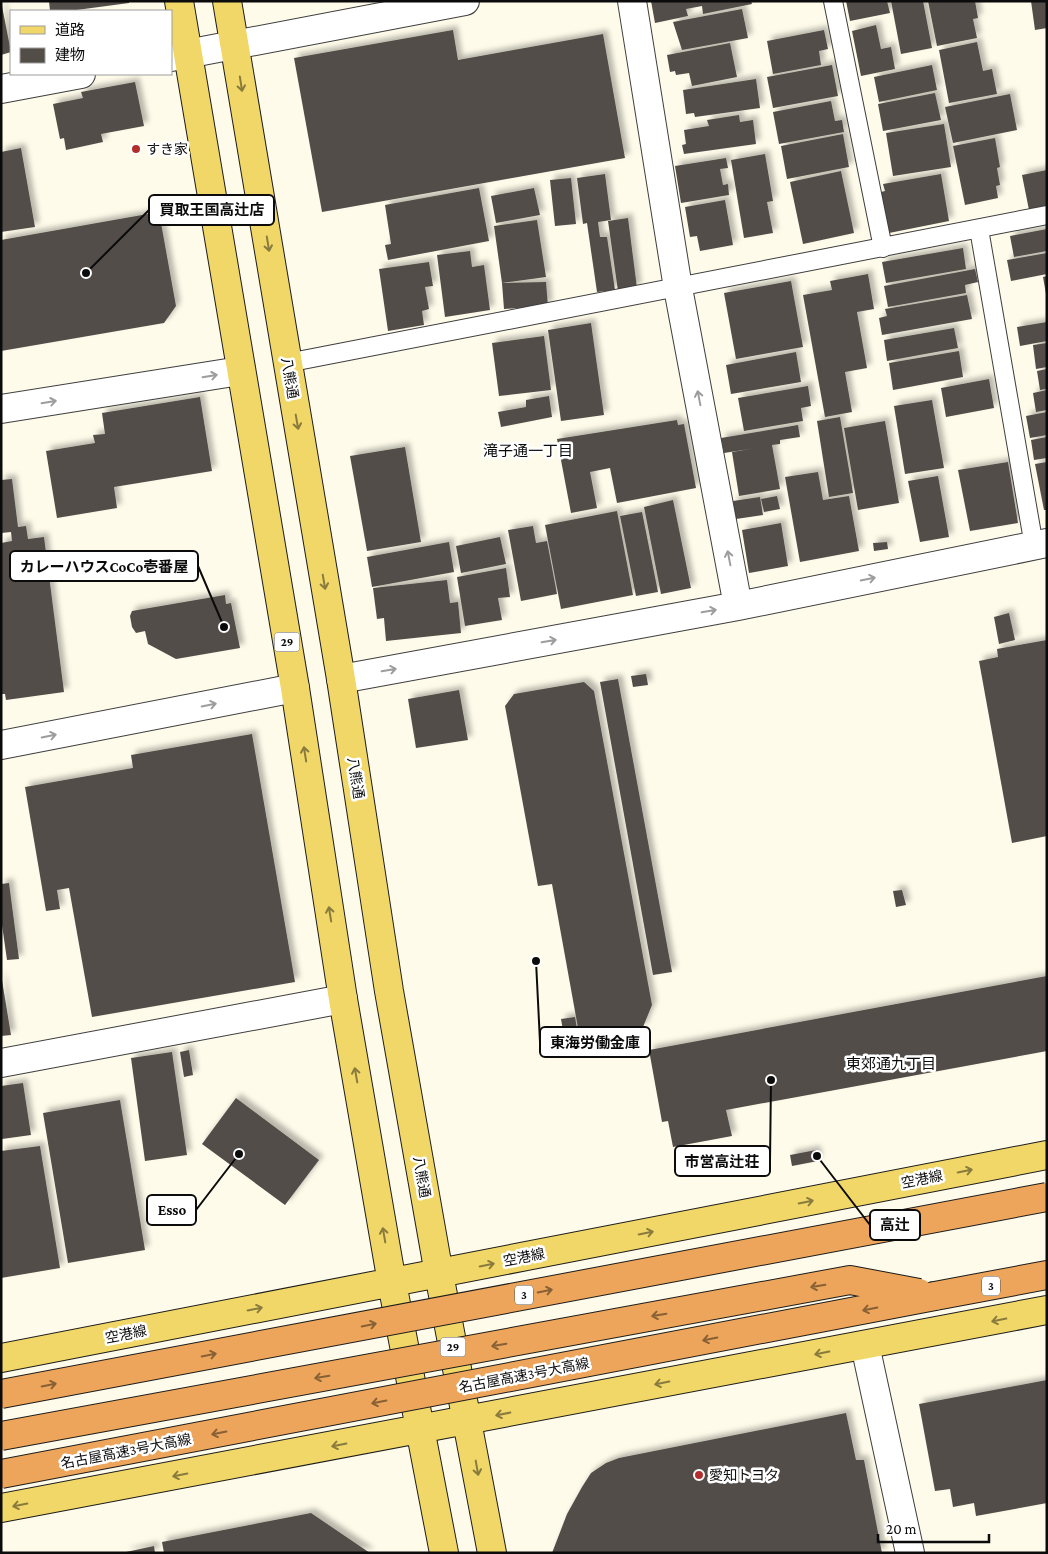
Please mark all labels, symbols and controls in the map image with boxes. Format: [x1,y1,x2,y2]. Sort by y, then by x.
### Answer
legend [10,10,172,75]
text: 道路 [55,22,85,38]
text: 建物 [55,47,85,63]
one-way arrow [236,75,246,91]
place label: すき家 [146,141,188,157]
marker: すき家 [130,143,142,155]
callout: 買取王国高辻店 [149,195,274,225]
text: 買取王国高辻店 [159,202,265,218]
one-way arrow [263,236,273,252]
street label: 八熊通 [278,356,302,400]
one-way arrow [202,371,218,381]
one-way arrow [693,391,703,407]
one-way arrow [41,396,57,406]
one-way arrow [293,413,303,429]
district label: 滝子通一丁目 [483,443,573,459]
one-way arrow [723,550,733,566]
callout: カレーハウスCoCo壱番屋 [10,551,198,581]
text: カレーハウスCoCo壱番屋 [20,559,188,575]
one-way arrow [320,573,330,589]
one-way arrow [859,574,875,584]
one-way arrow [700,606,716,616]
road number: 29 [274,632,300,652]
one-way arrow [540,635,556,645]
one-way arrow [381,665,397,675]
one-way arrow [200,699,216,709]
one-way arrow [41,730,57,740]
one-way arrow [300,746,310,762]
street label: 八熊通 [345,756,367,800]
one-way arrow [324,907,334,923]
callout: 東海労働金庫 [540,1027,650,1057]
text: 東海労働金庫 [550,1035,640,1051]
district label: 東郊通九丁目 [846,1056,936,1072]
one-way arrow [351,1067,361,1083]
callout: 市営高辻荘 [675,1146,770,1176]
text: 市営高辻荘 [684,1154,760,1170]
street label: 八熊通 [410,1155,434,1199]
one-way arrow [957,1166,973,1175]
street label: 空港線 [900,1167,944,1191]
callout: Esso [147,1195,196,1225]
one-way arrow [797,1197,813,1206]
text: Esso [158,1202,186,1218]
callout: 高辻 [870,1210,920,1240]
text: 高辻 [880,1217,910,1233]
one-way arrow [378,1227,388,1243]
one-way arrow [638,1228,654,1238]
street label: 空港線 [502,1245,546,1269]
one-way arrow [478,1259,494,1269]
road number: 3 [982,1276,1000,1295]
one-way arrow [811,1281,827,1291]
road number: 3 [515,1286,533,1304]
one-way arrow [537,1286,553,1296]
one-way arrow [247,1304,263,1313]
one-way arrow [863,1304,879,1314]
one-way arrow [651,1311,667,1321]
one-way arrow [991,1315,1007,1325]
one-way arrow [360,1319,376,1329]
street label: 空港線 [104,1322,148,1346]
one-way arrow [703,1335,719,1344]
road number: 29 [440,1338,466,1356]
one-way arrow [491,1340,507,1350]
one-way arrow [200,1349,216,1359]
one-way arrow [814,1349,830,1358]
street label: 名古屋高速3号大高線 [457,1354,591,1396]
one-way arrow [314,1373,330,1383]
one-way arrow [41,1379,57,1389]
one-way arrow [655,1379,671,1389]
one-way arrow [371,1398,387,1408]
one-way arrow [495,1409,511,1419]
one-way arrow [212,1428,228,1438]
street label: 名古屋高速3号大高線 [59,1430,193,1472]
one-way arrow [332,1440,348,1450]
one-way arrow [472,1460,482,1476]
place label: 愛知トヨタ [709,1467,779,1483]
marker: 愛知トヨタ [693,1469,705,1481]
one-way arrow [172,1470,188,1480]
one-way arrow [12,1500,28,1510]
scale bar [878,1512,989,1544]
text: 20 m [886,1521,917,1537]

